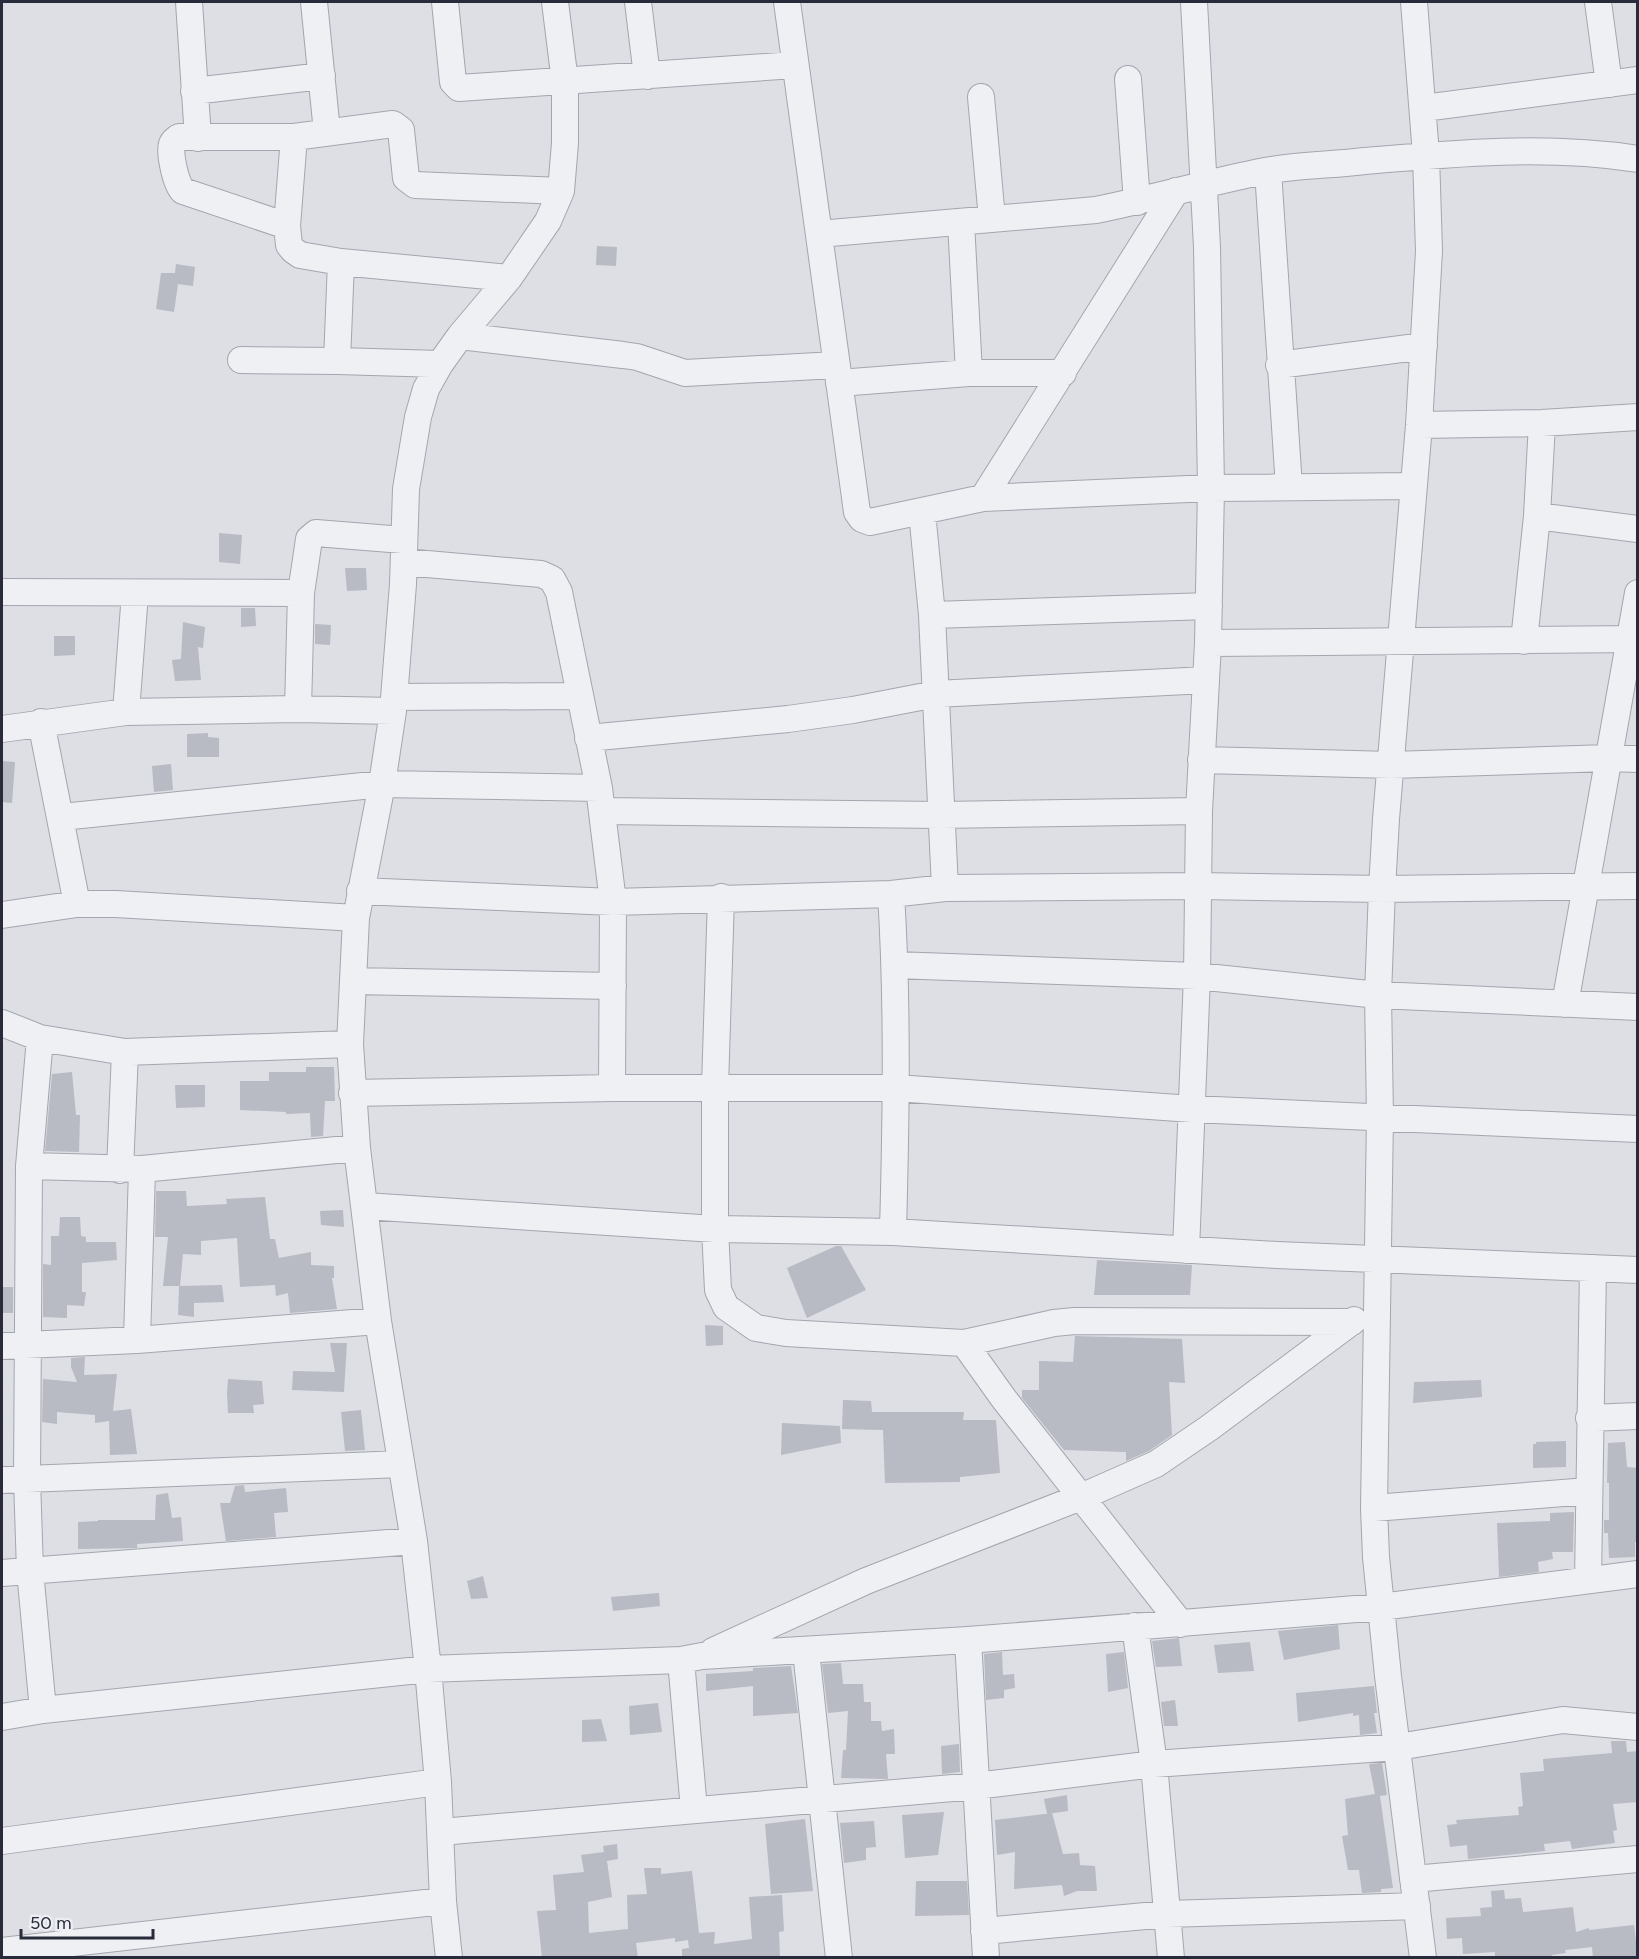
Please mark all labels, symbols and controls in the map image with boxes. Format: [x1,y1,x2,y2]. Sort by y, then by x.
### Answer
scale bar [21,1902,153,1940]
text: 50 m [30,1912,72,1934]

